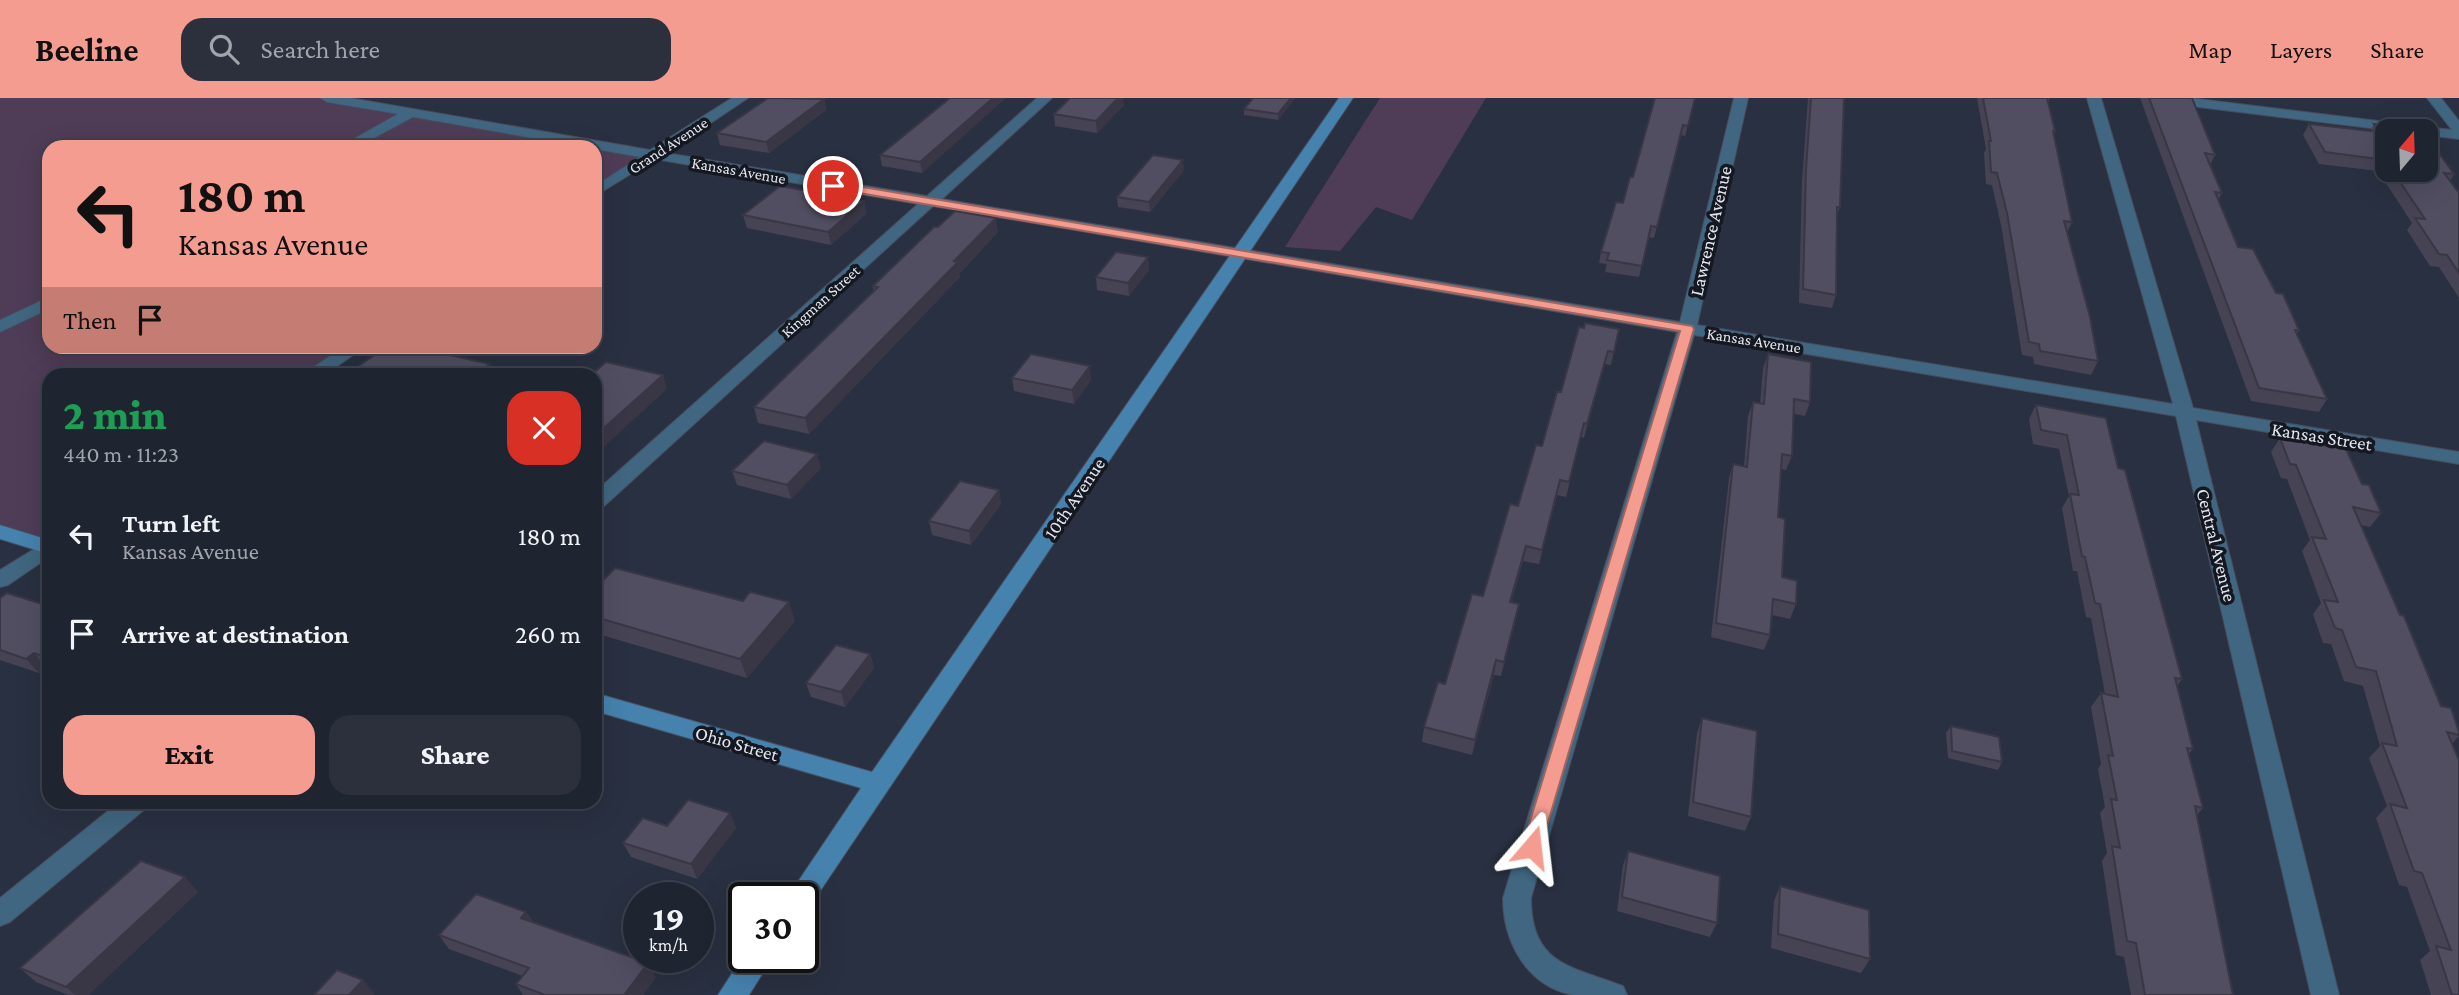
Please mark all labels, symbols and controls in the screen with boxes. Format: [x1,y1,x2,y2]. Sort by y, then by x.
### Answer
search box [181,18,671,81]
icon: search [205,30,243,68]
text: Beeline [35,31,139,68]
text: Search here [261,35,380,64]
text: Map [2188,36,2232,63]
text: Layers [2270,36,2332,63]
text: Share [2370,36,2424,63]
street label: Grand Avenue [626,114,711,177]
north arrow [2375,119,2438,182]
map controls [2375,119,2438,182]
street label: Kansas Avenue [691,154,787,187]
pin [803,156,863,216]
street label: Lawrence Avenue [1685,164,1736,298]
icon: arrive [814,167,852,205]
icon: left [63,168,154,259]
text: 180 m [178,168,306,223]
text: Kansas Avenue [178,226,368,262]
street label: Kingman Street [778,261,864,342]
icon: arrive [131,301,169,339]
text: Then [63,306,117,335]
street label: Kansas Avenue [1706,325,1802,356]
text: 2 min [63,391,167,438]
button: close [507,391,581,465]
street label: Kansas Street [2270,418,2374,455]
text: 440 m · 11:23 [63,441,179,467]
street label: 10th Avenue [1040,454,1109,543]
street label: Central Avenue [2192,486,2241,604]
text: Turn left [122,509,220,538]
icon: left [63,517,101,555]
text: 180 m [518,522,581,551]
text: Kansas Avenue [122,538,259,564]
icon: arrive [63,615,101,653]
text: Arrive at destination [122,620,349,649]
text: 260 m [515,620,581,649]
button: Exit [63,715,315,795]
button: Share [329,715,581,795]
street label: Ohio Street [693,722,781,766]
position arrow [1495,810,1569,884]
speed limit sign: 30 [728,882,819,973]
text: 19 [652,899,685,938]
text: km/h [649,935,688,955]

